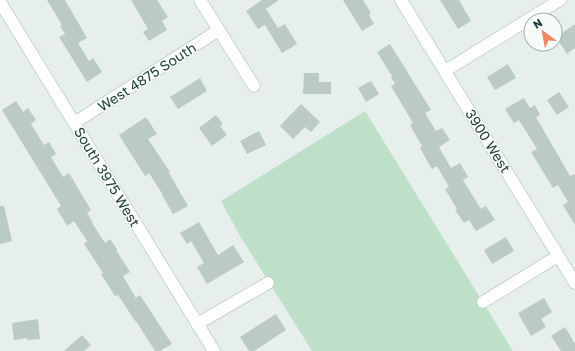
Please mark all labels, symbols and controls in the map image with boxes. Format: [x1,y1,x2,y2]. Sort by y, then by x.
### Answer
north arrow [523,12,563,52]
text: N [530,15,544,31]
street label: West 4875 South [94,38,199,115]
street label: 3900 West [462,106,515,176]
street label: South 3975 West [71,124,144,230]

